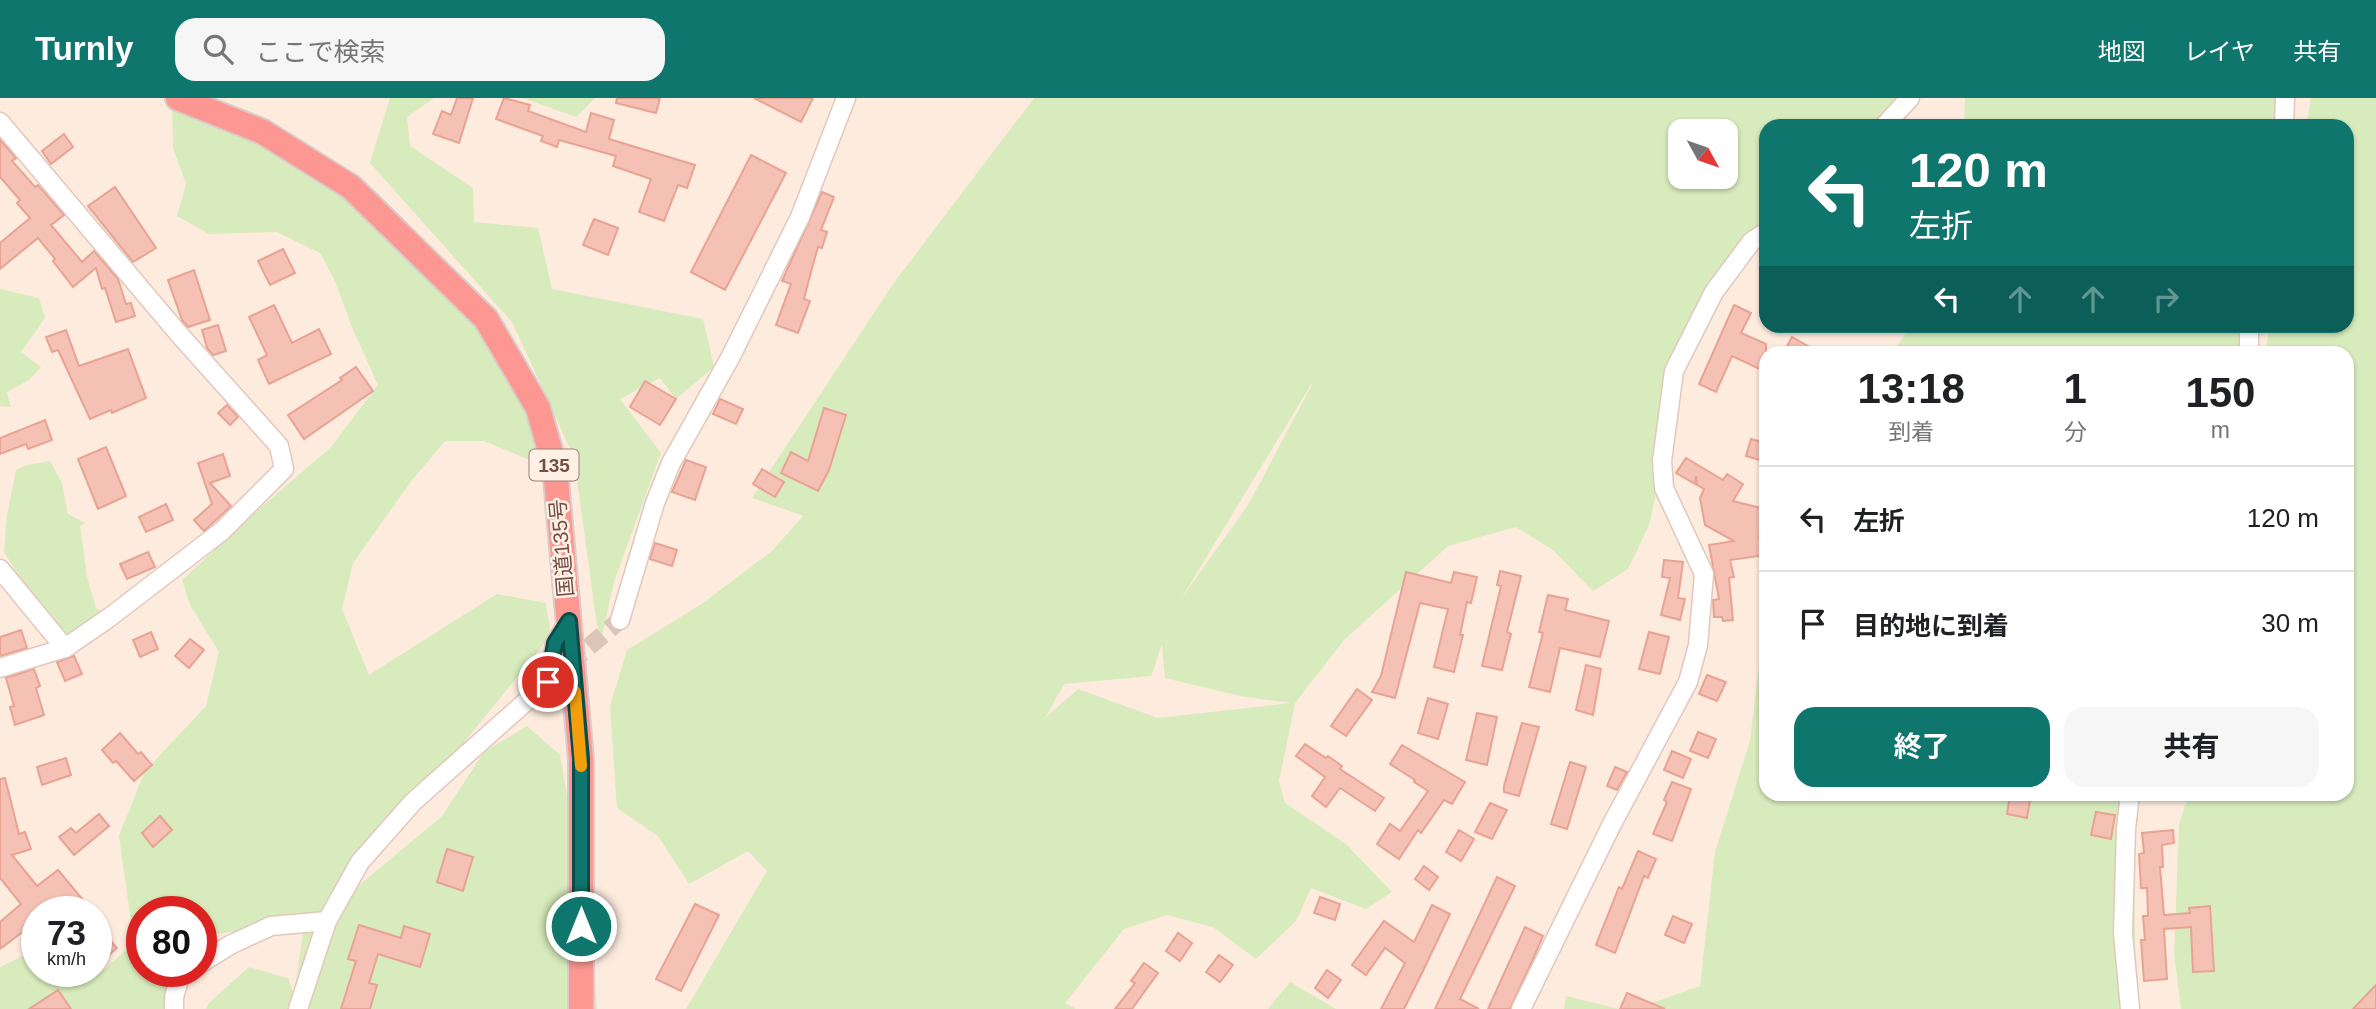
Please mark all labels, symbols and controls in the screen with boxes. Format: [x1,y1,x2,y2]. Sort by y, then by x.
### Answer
search box [175,18,665,81]
text: Turnly [35,30,133,67]
icon: search [199,30,237,68]
text: ここで検索 [255,37,385,67]
text: 地図 [2098,38,2146,65]
text: レイヤ [2184,38,2255,65]
text: 共有 [2293,38,2341,65]
north arrow [1668,119,1738,189]
map controls [1668,119,1738,189]
text: 120 m [1909,143,2048,197]
icon: left [1794,147,1885,238]
text: 左折 [1909,208,1973,244]
icon: left [1928,280,1966,318]
icon: ahead [2001,280,2039,318]
icon: ahead [2074,280,2112,318]
icon: right [2147,280,2185,318]
text: 13:18 [1858,365,1965,412]
text: 1 [2063,365,2087,412]
text: 150 [2185,369,2255,416]
text: m [2211,417,2230,443]
text: 到着 [1888,419,1934,445]
text: 分 [2064,419,2087,445]
road number: 135 [530,450,578,480]
street label: 国道135号 [546,498,577,598]
icon: left [1794,500,1832,538]
text: 120 m [2247,503,2319,533]
text: 左折 [1853,506,1905,536]
icon: arrive [1794,605,1832,643]
text: 30 m [2261,608,2319,638]
text: 目的地に到着 [1853,611,2009,641]
pin [518,652,578,712]
icon: arrive [529,663,567,701]
button: 終了 [1794,707,2050,787]
button: 共有 [2064,707,2319,787]
position arrow [544,889,618,963]
speed limit sign: 80 [126,896,217,987]
text: 73 [47,913,86,952]
text: km/h [47,949,86,969]

